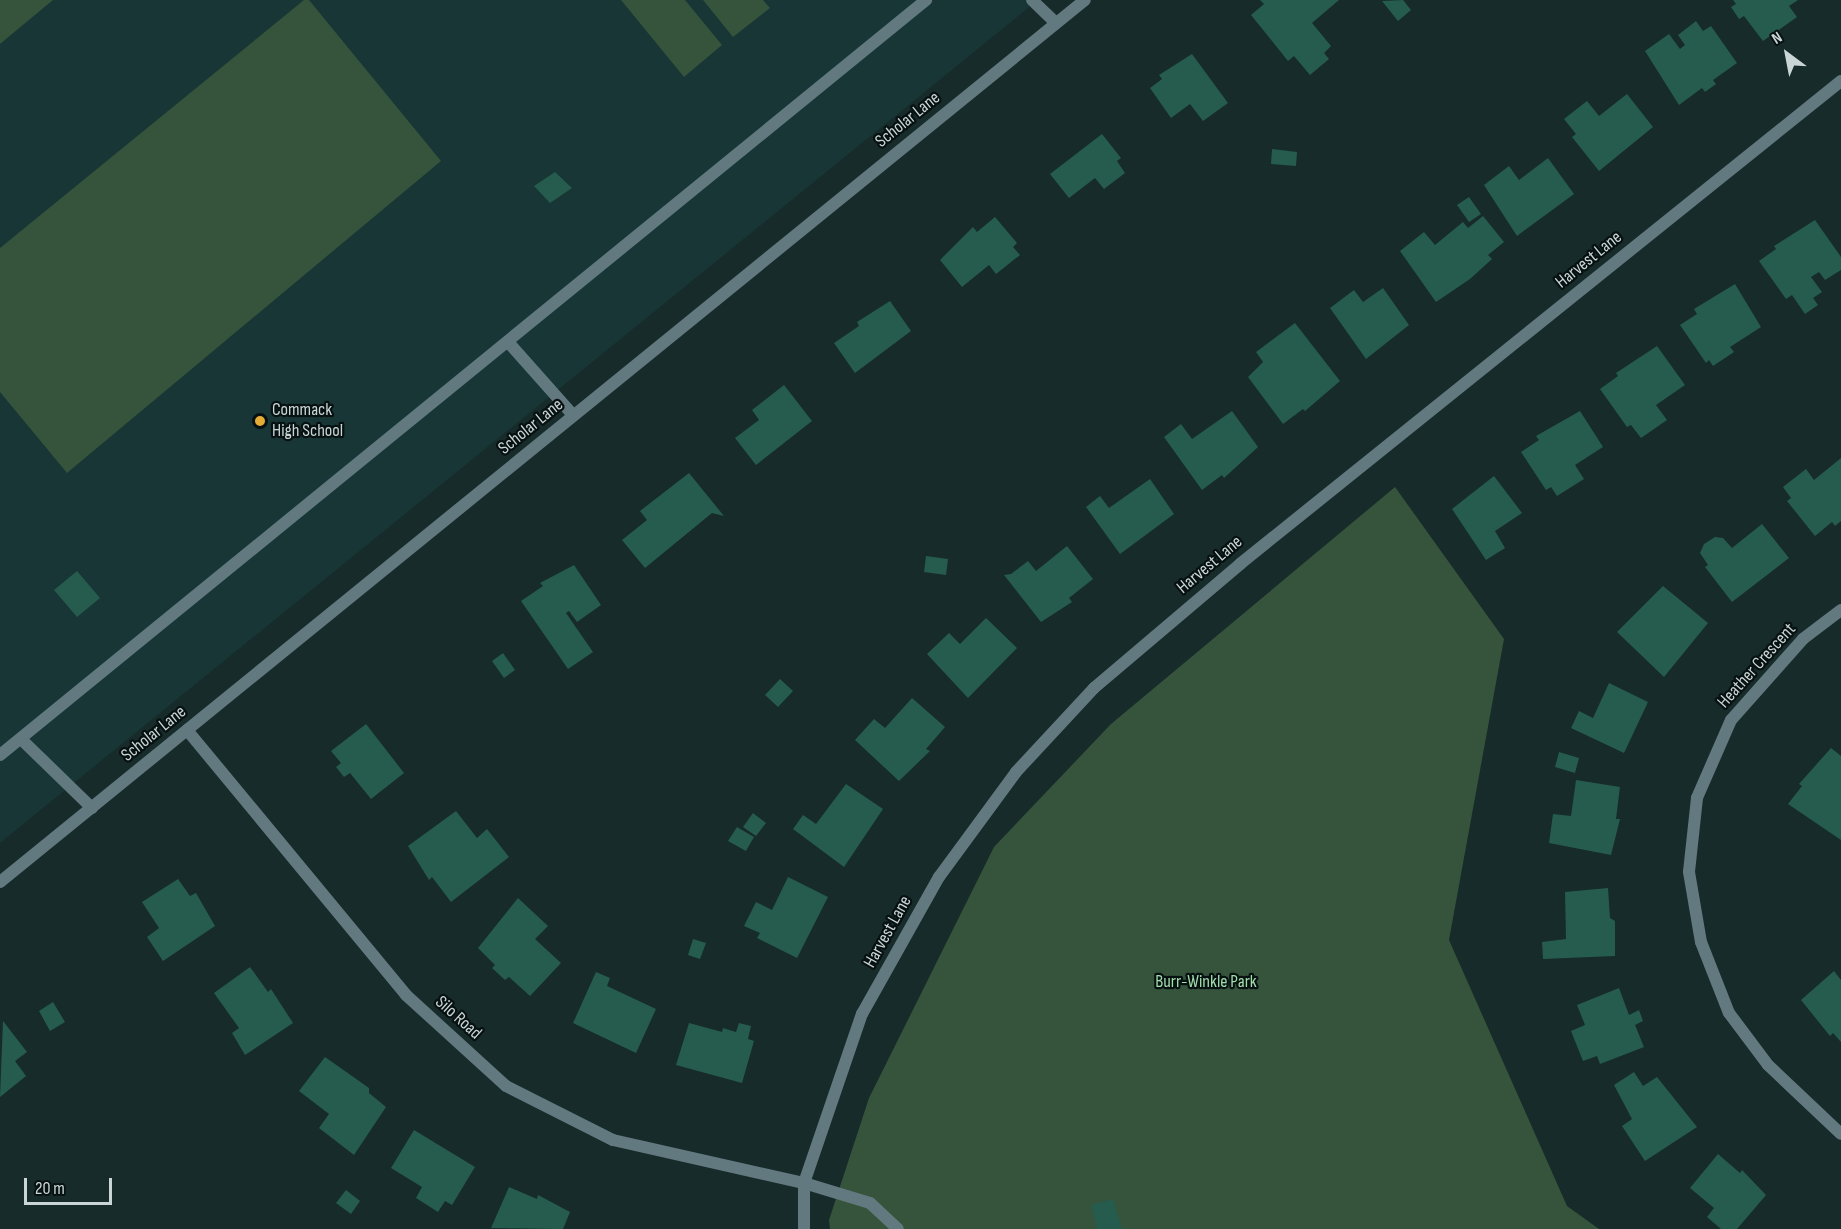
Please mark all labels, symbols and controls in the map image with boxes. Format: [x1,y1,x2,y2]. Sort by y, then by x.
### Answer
north arrow [1757,24,1817,84]
text: N [1769,28,1786,49]
street label: Scholar Lane [871,87,945,153]
street label: Harvest Lane [1552,227,1626,293]
street label: Scholar Lane [494,394,568,460]
place label: Commack High School [272,400,343,442]
marker: Commack High School [253,414,267,428]
street label: Harvest Lane [1173,531,1247,599]
street label: Heather Crescent [1713,619,1801,713]
street label: Scholar Lane [117,701,191,767]
street label: Harvest Lane [859,892,917,972]
park label: Burr-Winkle Park [1155,971,1257,993]
street label: Silo Road [430,992,486,1044]
scale bar [27,1166,116,1204]
text: 20 m [35,1178,65,1199]

